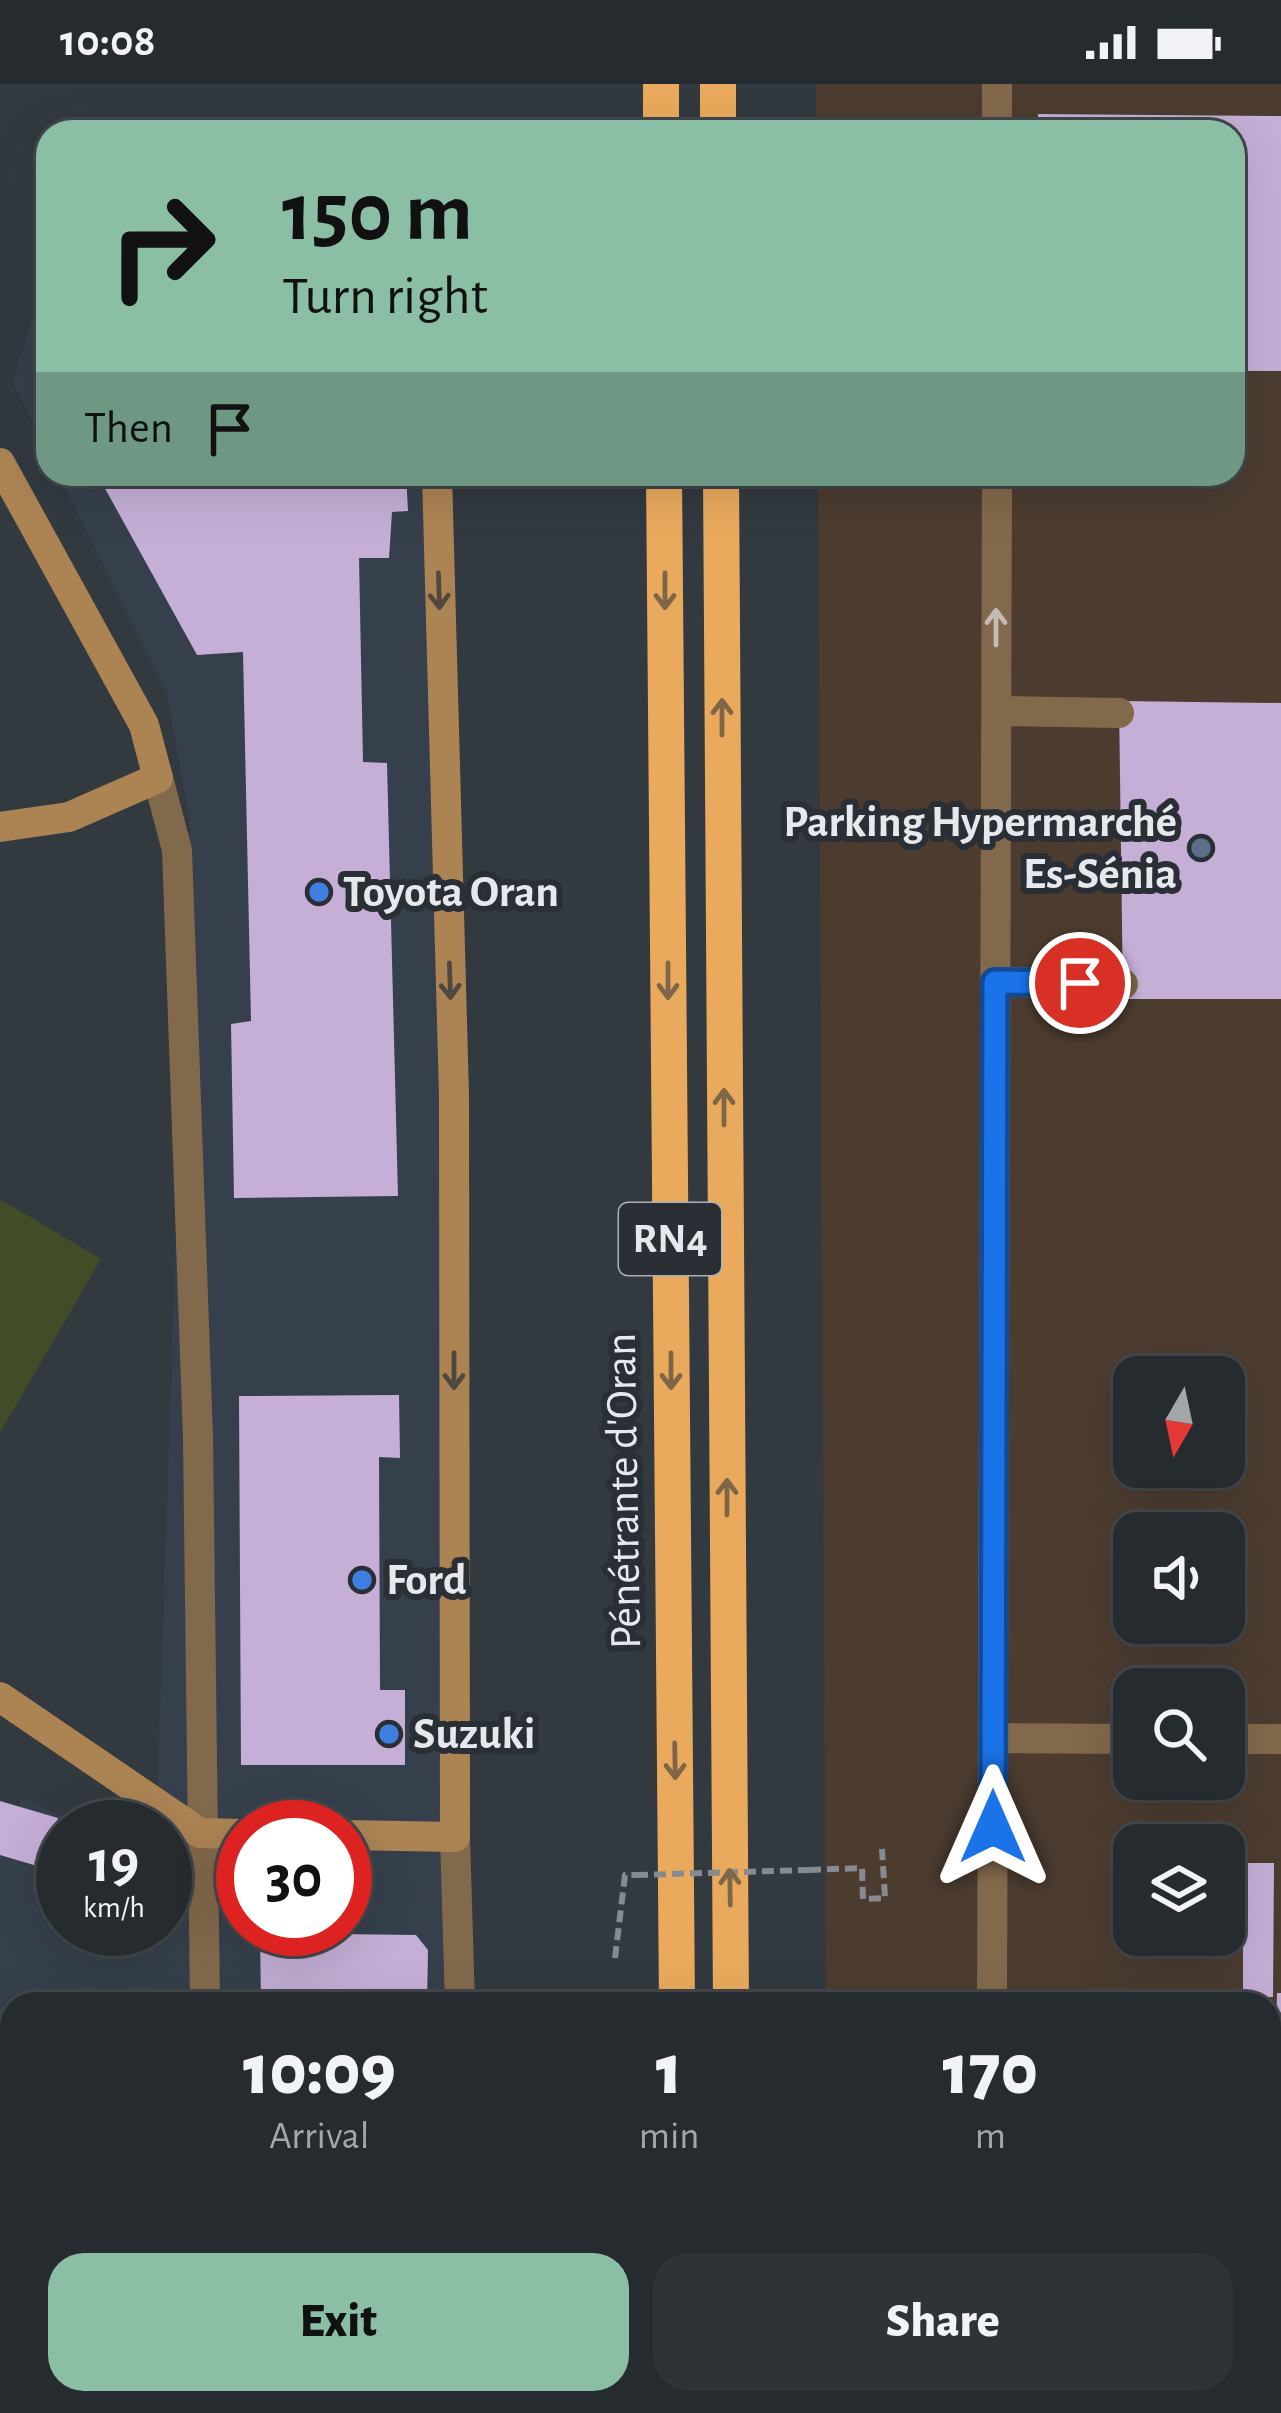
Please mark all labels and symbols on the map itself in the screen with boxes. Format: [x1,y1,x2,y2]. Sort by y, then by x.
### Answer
one-way arrow [428,571,451,610]
one-way arrow [654,571,676,610]
one-way arrow [985,608,1007,647]
one-way arrow [711,698,733,737]
place label: Parking Hypermarché Es-Sénia [783,800,1177,897]
marker: Parking Hypermarché Es-Sénia [1188,835,1214,861]
place label: Toyota Oran [343,870,559,915]
marker: Toyota Oran [306,879,332,905]
pin [1029,932,1131,1034]
one-way arrow [439,961,462,1000]
one-way arrow [657,961,679,1000]
one-way arrow [713,1088,735,1127]
road number: RN4 [619,1203,721,1275]
street label: Pénétrante d'Oran [599,1332,649,1650]
one-way arrow [443,1351,465,1390]
one-way arrow [660,1351,682,1390]
north arrow [1113,1356,1245,1488]
one-way arrow [716,1478,738,1517]
place label: Ford [386,1558,467,1603]
marker: Ford [349,1567,375,1593]
place label: Suzuki [413,1712,536,1757]
marker: Suzuki [376,1721,402,1747]
one-way arrow [663,1741,686,1780]
position arrow [930,1764,1056,1890]
speed limit sign: 30 [216,1800,372,1956]
one-way arrow [719,1868,741,1907]

